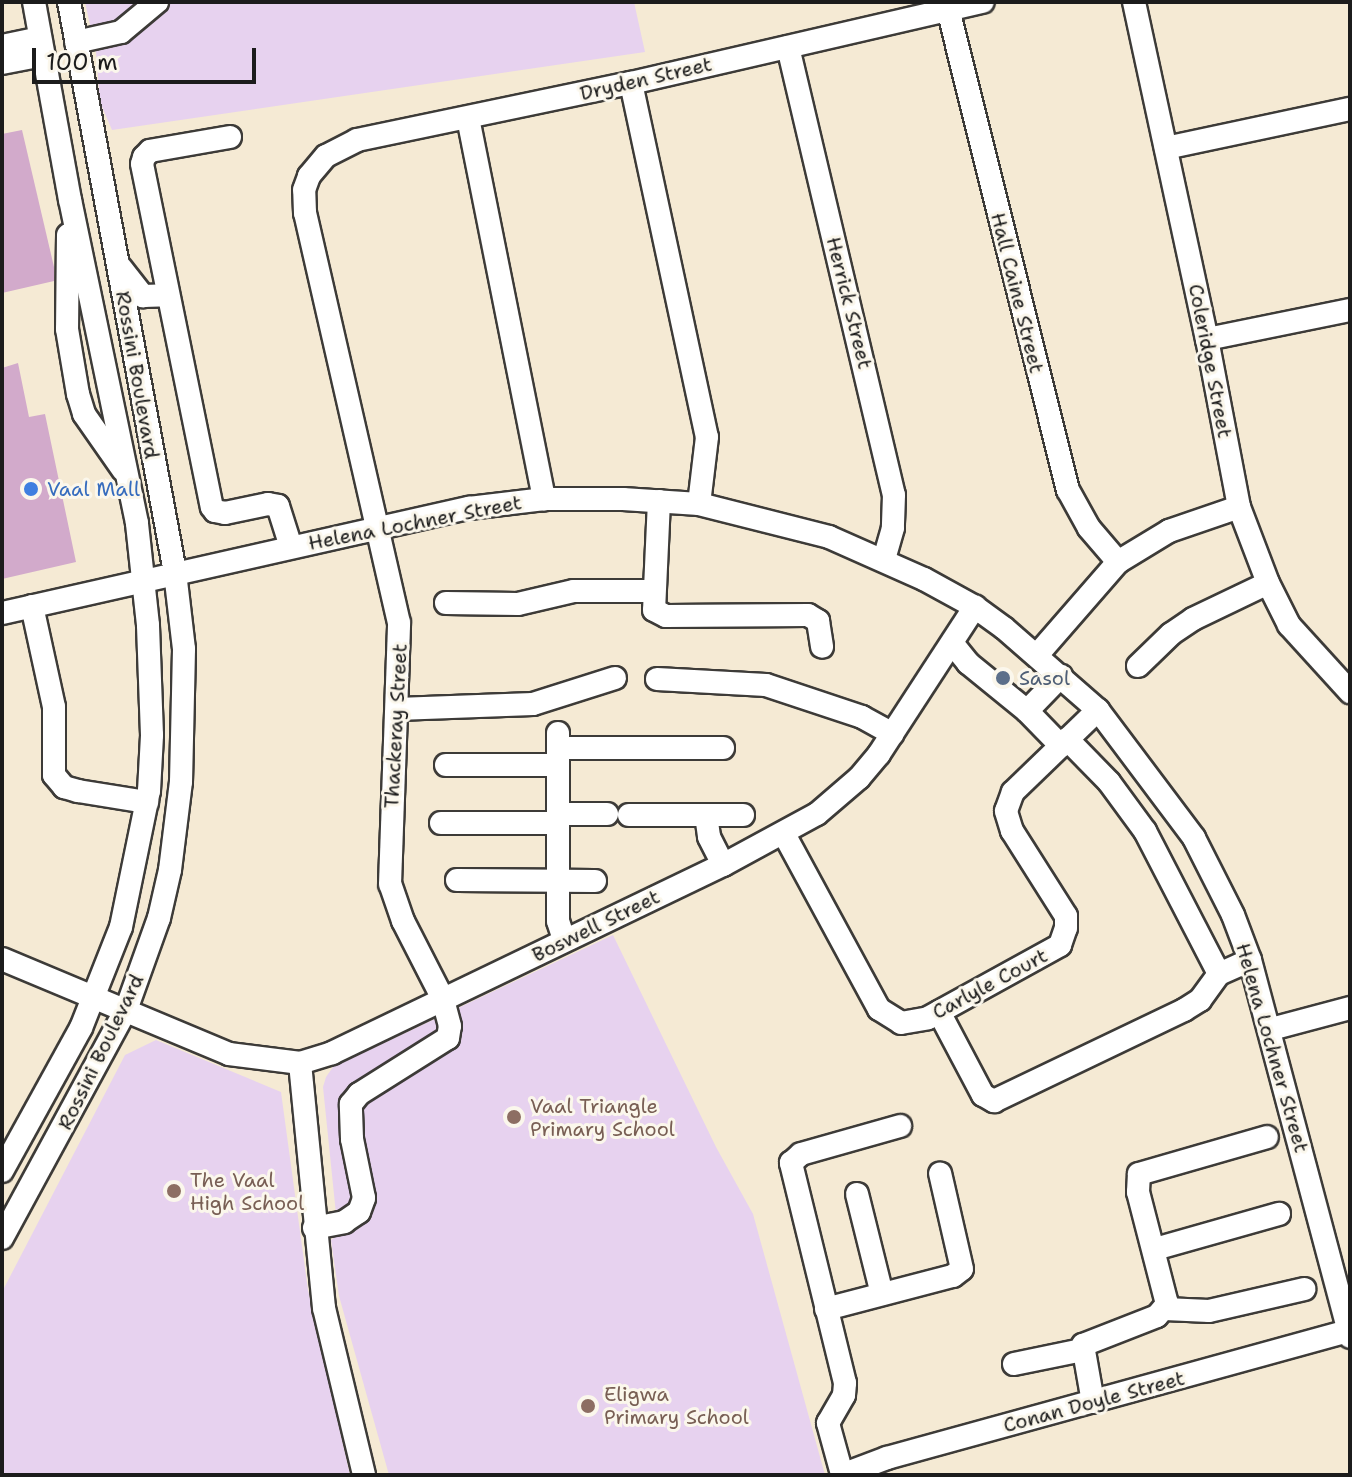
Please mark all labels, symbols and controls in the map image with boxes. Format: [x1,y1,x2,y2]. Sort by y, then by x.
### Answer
scale bar [36,32,260,82]
text: 100 m [46,46,118,78]
street label: Dryden Street [578,52,714,106]
street label: Hall Caine Street [985,210,1049,376]
street label: Herrick Street [821,235,877,371]
street label: Coleridge Street [1183,282,1237,440]
street label: Rossini Boulevard [110,289,164,461]
place label: Vaal Mall [47,477,140,501]
marker: Vaal Mall [22,480,40,498]
street label: Helena Lochner Street [306,491,524,555]
street label: Thackeray Street [380,643,412,809]
place label: Sasol [1019,666,1070,690]
marker: Sasol [994,669,1012,687]
street label: Boswell Street [528,885,664,967]
street label: Helena Lochner Street [1231,941,1313,1155]
street label: Carlyle Court [928,944,1052,1024]
street label: Rossini Boulevard [53,970,149,1134]
place label: Vaal Triangle Primary School [530,1094,675,1141]
marker: Vaal Triangle Primary School [505,1108,523,1126]
place label: The Vaal High School [190,1168,304,1215]
marker: The Vaal High School [165,1182,183,1200]
street label: Conan Doyle Street [1001,1366,1187,1438]
place label: Eligwa Primary School [604,1382,749,1429]
marker: Eligwa Primary School [579,1397,597,1415]

